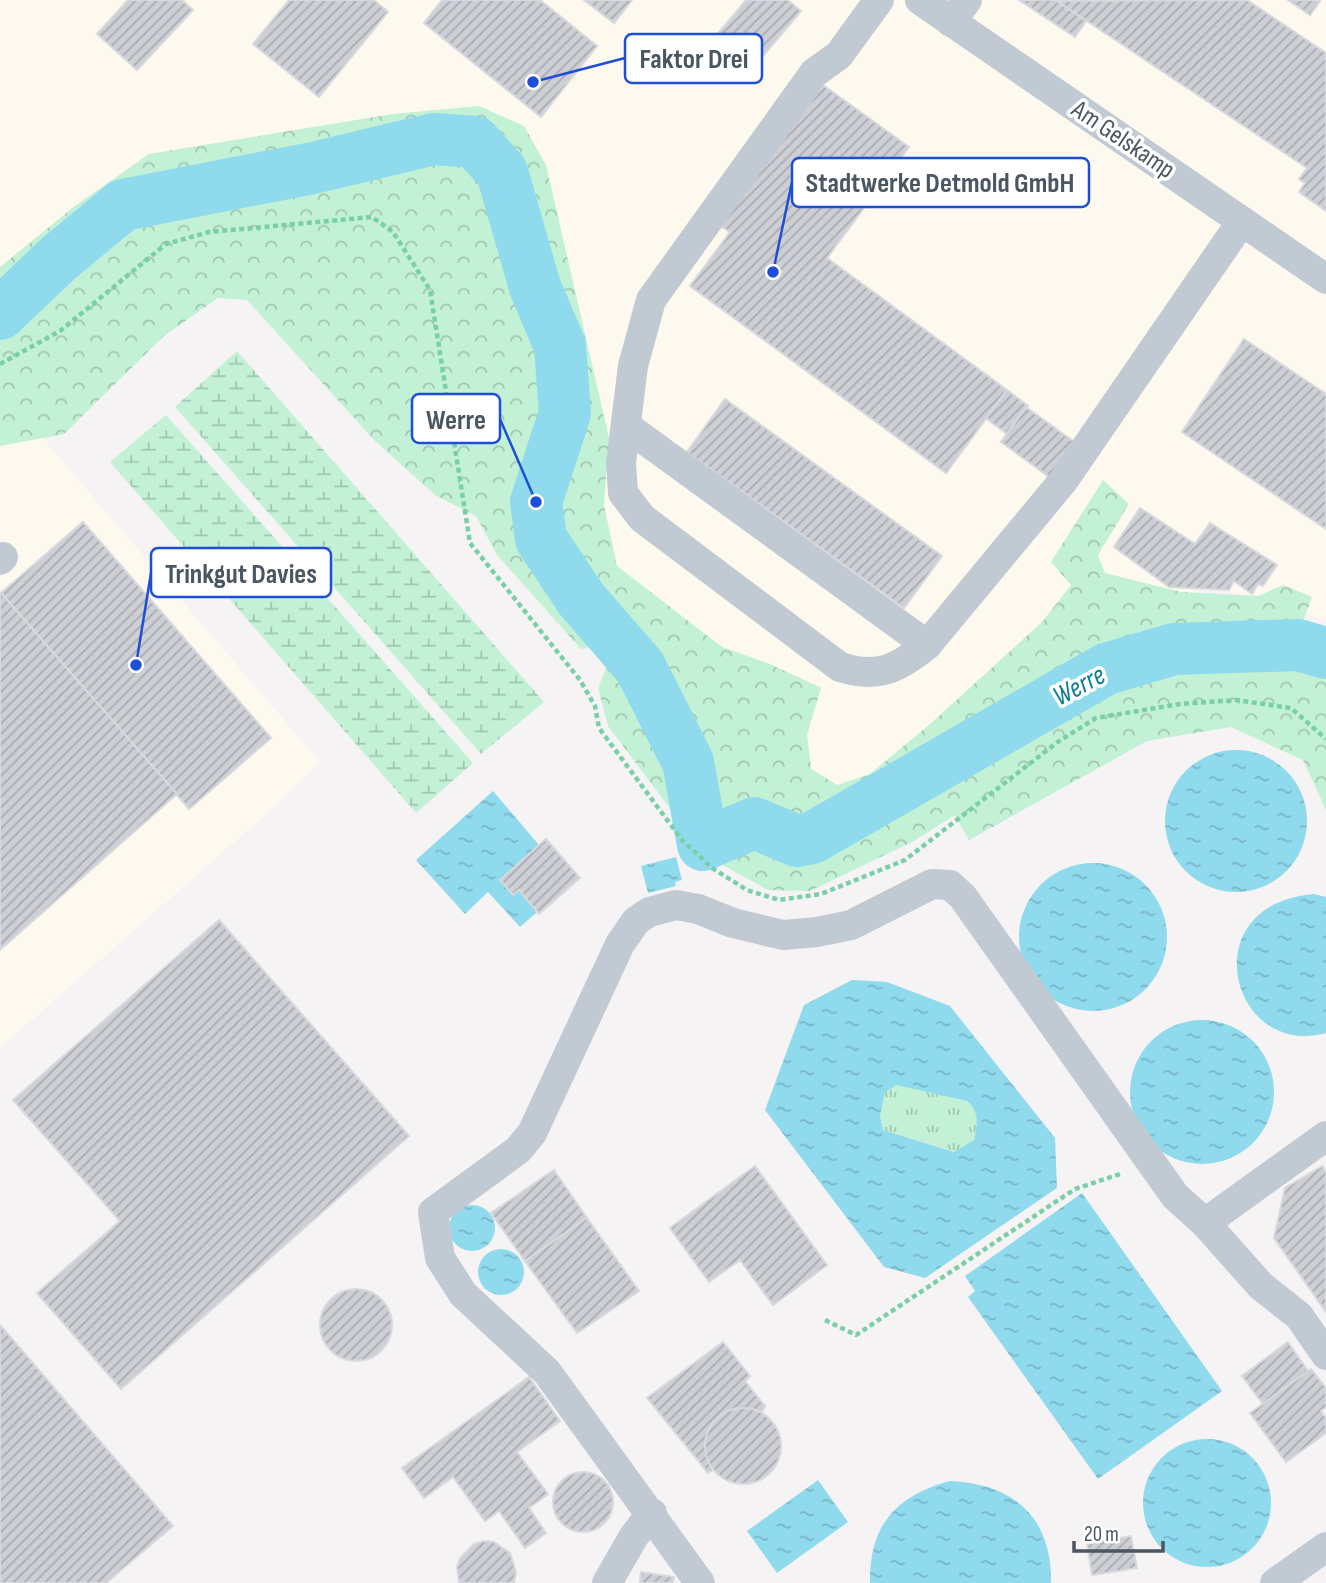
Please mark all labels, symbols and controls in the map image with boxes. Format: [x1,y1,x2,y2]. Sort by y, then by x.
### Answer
callout: Faktor Drei [625,34,762,83]
text: Faktor Drei [640,43,748,76]
street label: Am Gelskamp [1065,94,1180,186]
callout: Stadtwerke Detmold GmbH [792,158,1089,207]
text: Stadtwerke Detmold GmbH [806,167,1074,200]
callout: Werre [412,394,500,443]
text: Werre [426,404,486,437]
callout: Trinkgut Davies [151,548,331,597]
text: Trinkgut Davies [165,558,317,591]
water label: Werre [1047,659,1111,713]
scale bar [1074,1510,1163,1554]
text: 20 m [1084,1522,1119,1547]

